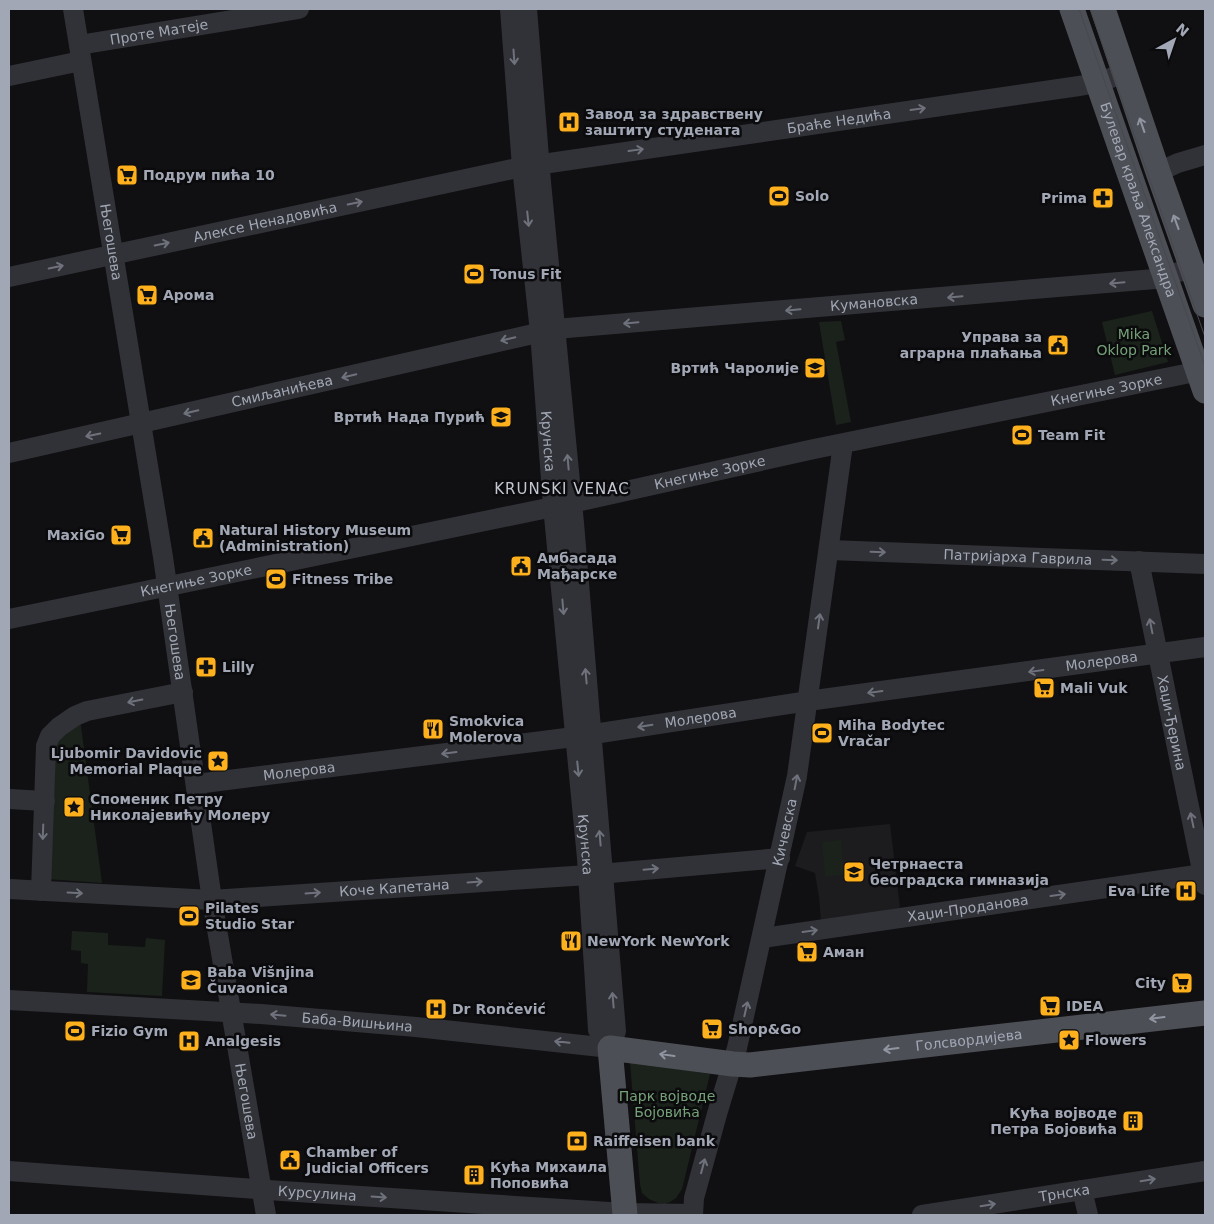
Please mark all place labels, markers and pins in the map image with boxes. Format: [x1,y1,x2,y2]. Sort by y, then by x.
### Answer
place label: Завод за здравствену заштиту студената [585,106,763,138]
hospital icon: Завод за здравствену заштиту студената [557,110,581,134]
supermarket icon: Подрум пића 10 [115,163,139,187]
place label: Подрум пића 10 [143,167,275,183]
sports icon: Solo [767,184,791,208]
pharmacy icon: Prima [1091,186,1115,210]
place label: Solo [795,188,830,204]
place label: Prima [1041,190,1087,206]
sports icon: Tonus Fit [462,262,486,286]
place label: Tonus Fit [490,266,562,282]
supermarket icon: Арома [135,283,159,307]
place label: Арома [163,287,214,303]
place label: Управа за аграрна плаћања [900,329,1042,361]
public building icon: Управа за аграрна плаћања [1046,333,1070,357]
school or university icon: Вртић Чаролије [803,356,827,380]
place label: Вртић Чаролије [670,360,799,376]
school or university icon: Вртић Нада Пурић [489,405,513,429]
place label: Вртић Нада Пурић [333,409,485,425]
sports icon: Team Fit [1010,423,1034,447]
place label: Team Fit [1038,427,1105,443]
place label: Natural History Museum (Administration) [219,522,411,554]
supermarket icon: MaxiGo [109,523,133,547]
public building icon: Natural History Museum (Administration) [191,526,215,550]
place label: MaxiGo [47,527,105,543]
place label: Амбасада Мађарске [537,550,617,583]
public building icon: Амбасада Мађарске [509,554,533,578]
sports icon: Fitness Tribe [264,567,288,591]
place label: Fitness Tribe [292,571,393,587]
pharmacy icon: Lilly [194,655,218,679]
place label: Lilly [222,659,254,675]
supermarket icon: Mali Vuk [1032,676,1056,700]
place label: Mali Vuk [1060,680,1128,696]
place label: Smokvica Molerova [449,713,524,745]
restaurant icon: Smokvica Molerova [421,717,445,741]
place label: Miha Bodytec Vračar [838,717,945,749]
sports icon: Miha Bodytec Vračar [810,721,834,745]
place label: Ljubomir Davidovic Memorial Plaque [51,745,202,777]
place icon: Ljubomir Davidovic Memorial Plaque [206,749,230,773]
place label: Споменик Петру Николајевићу Молеру [90,791,270,823]
place icon: Споменик Петру Николајевићу Молеру [62,795,86,819]
place label: Четрнаеста београдска гимназија [870,856,1049,888]
school or university icon: Четрнаеста београдска гимназија [842,860,866,884]
hospital icon: Eva Life [1174,879,1198,903]
place label: Eva Life [1108,883,1170,899]
place label: Pilates Studio Star [205,900,294,932]
sports icon: Pilates Studio Star [177,904,201,928]
restaurant icon: NewYork NewYork [559,929,583,953]
place label: NewYork NewYork [587,933,730,949]
supermarket icon: Аман [795,940,819,964]
place label: Аман [823,944,864,960]
place label: Baba Višnjina Čuvaonica [207,964,314,996]
school or university icon: Baba Višnjina Čuvaonica [179,968,203,992]
supermarket icon: City [1170,971,1194,995]
place label: City [1135,975,1166,991]
supermarket icon: IDEA [1038,994,1062,1018]
hospital icon: Dr Rončević [424,997,448,1021]
place label: IDEA [1066,998,1103,1014]
place label: Dr Rončević [452,1001,546,1017]
supermarket icon: Shop&Go [700,1017,724,1041]
sports icon: Fizio Gym [63,1019,87,1043]
place label: Shop&Go [728,1021,801,1037]
place label: Fizio Gym [91,1023,168,1039]
place icon: Flowers [1057,1028,1081,1052]
hospital icon: Analgesis [177,1029,201,1053]
place label: Flowers [1085,1032,1147,1048]
place label: Analgesis [205,1033,281,1049]
place label: Кућа војводе Петра Бојовића [990,1105,1117,1137]
building icon: Кућа војводе Петра Бојовића [1121,1109,1145,1133]
bank icon: Raiffeisen bank [565,1129,589,1153]
place label: Raiffeisen bank [593,1133,716,1149]
place label: Chamber of Judicial Officers [305,1144,429,1176]
public building icon: Chamber of Judicial Officers [278,1148,302,1172]
place label: Кућа Михаила Поповића [490,1159,607,1191]
building icon: Кућа Михаила Поповића [462,1163,486,1187]

